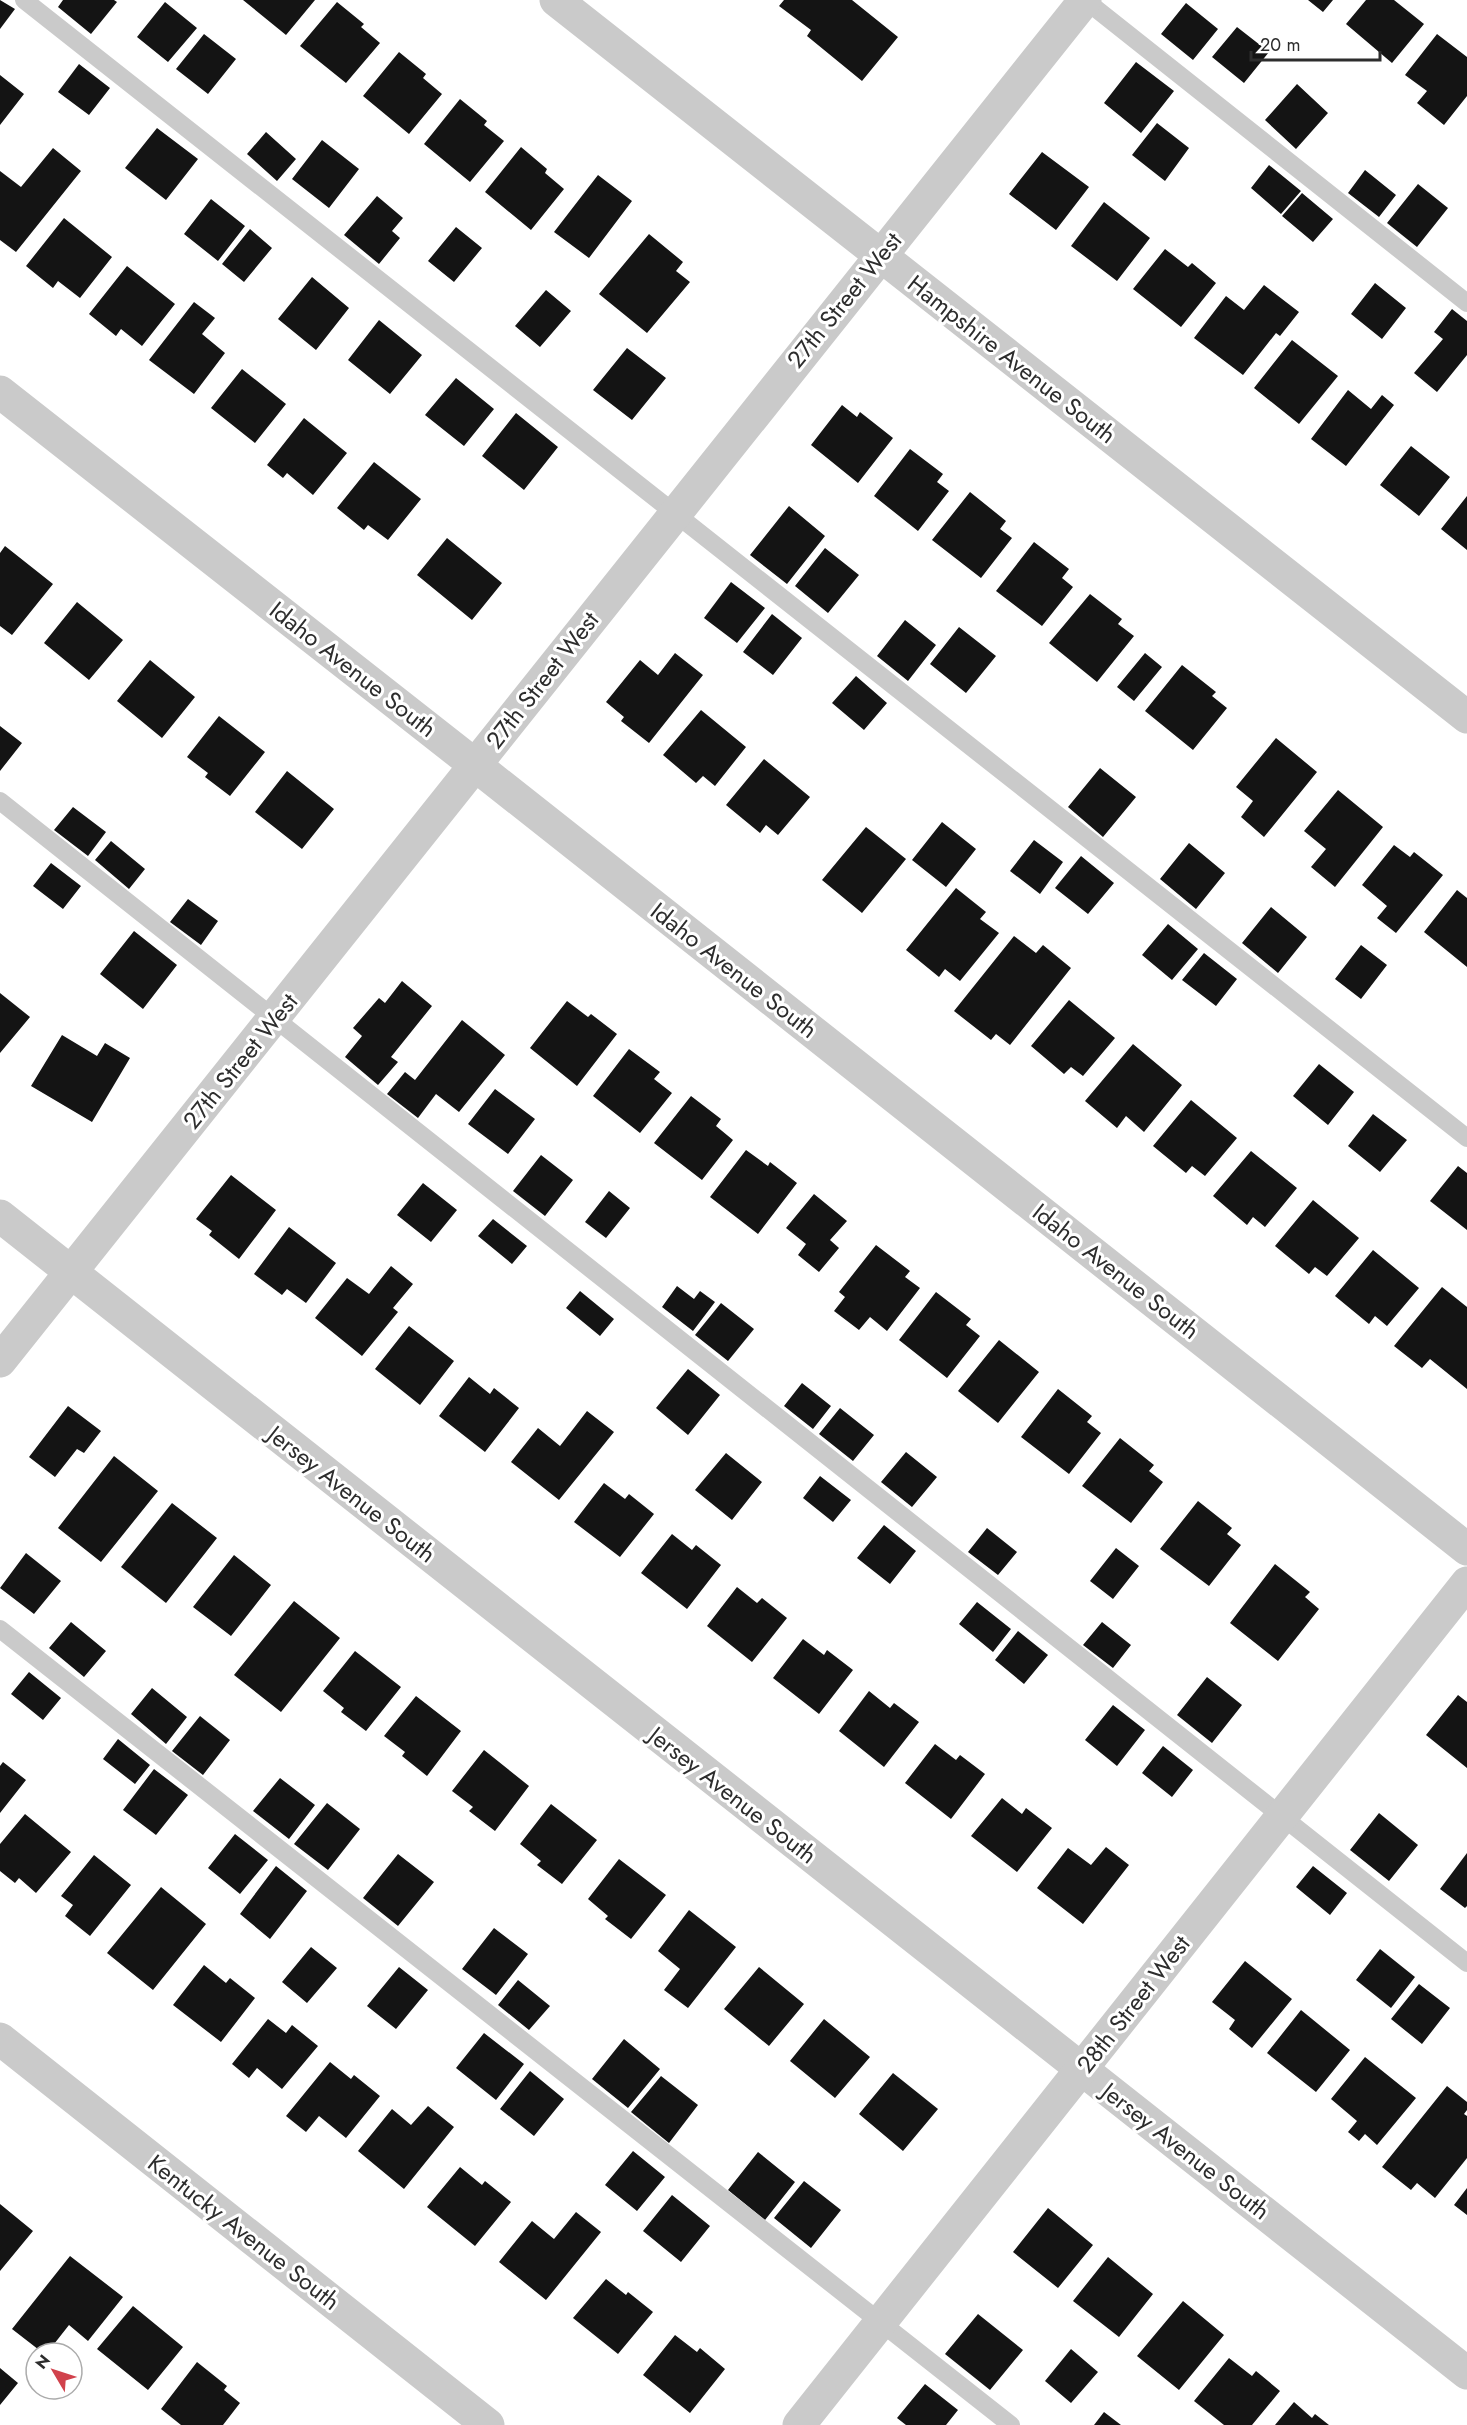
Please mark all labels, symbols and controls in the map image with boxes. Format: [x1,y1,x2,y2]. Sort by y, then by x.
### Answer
scale bar [1251,24,1380,62]
text: 20 m [1260,32,1300,58]
street label: 27th Street West [778,224,910,375]
street label: Hampshire Avenue South [900,266,1124,452]
street label: Idaho Avenue South [262,593,444,745]
street label: 27th Street West [477,604,607,756]
street label: Idaho Avenue South [643,894,825,1046]
street label: 27th Street West [174,985,306,1136]
street label: Idaho Avenue South [1025,1195,1207,1347]
street label: Jersey Avenue South [258,1415,444,1571]
street label: Jersey Avenue South [639,1716,825,1872]
street label: 28th Street West [1068,1927,1198,2080]
street label: Jersey Avenue South [1092,2072,1278,2228]
street label: Kentucky Avenue South [140,2146,348,2318]
north arrow [24,2341,84,2401]
text: N [30,2350,56,2374]

